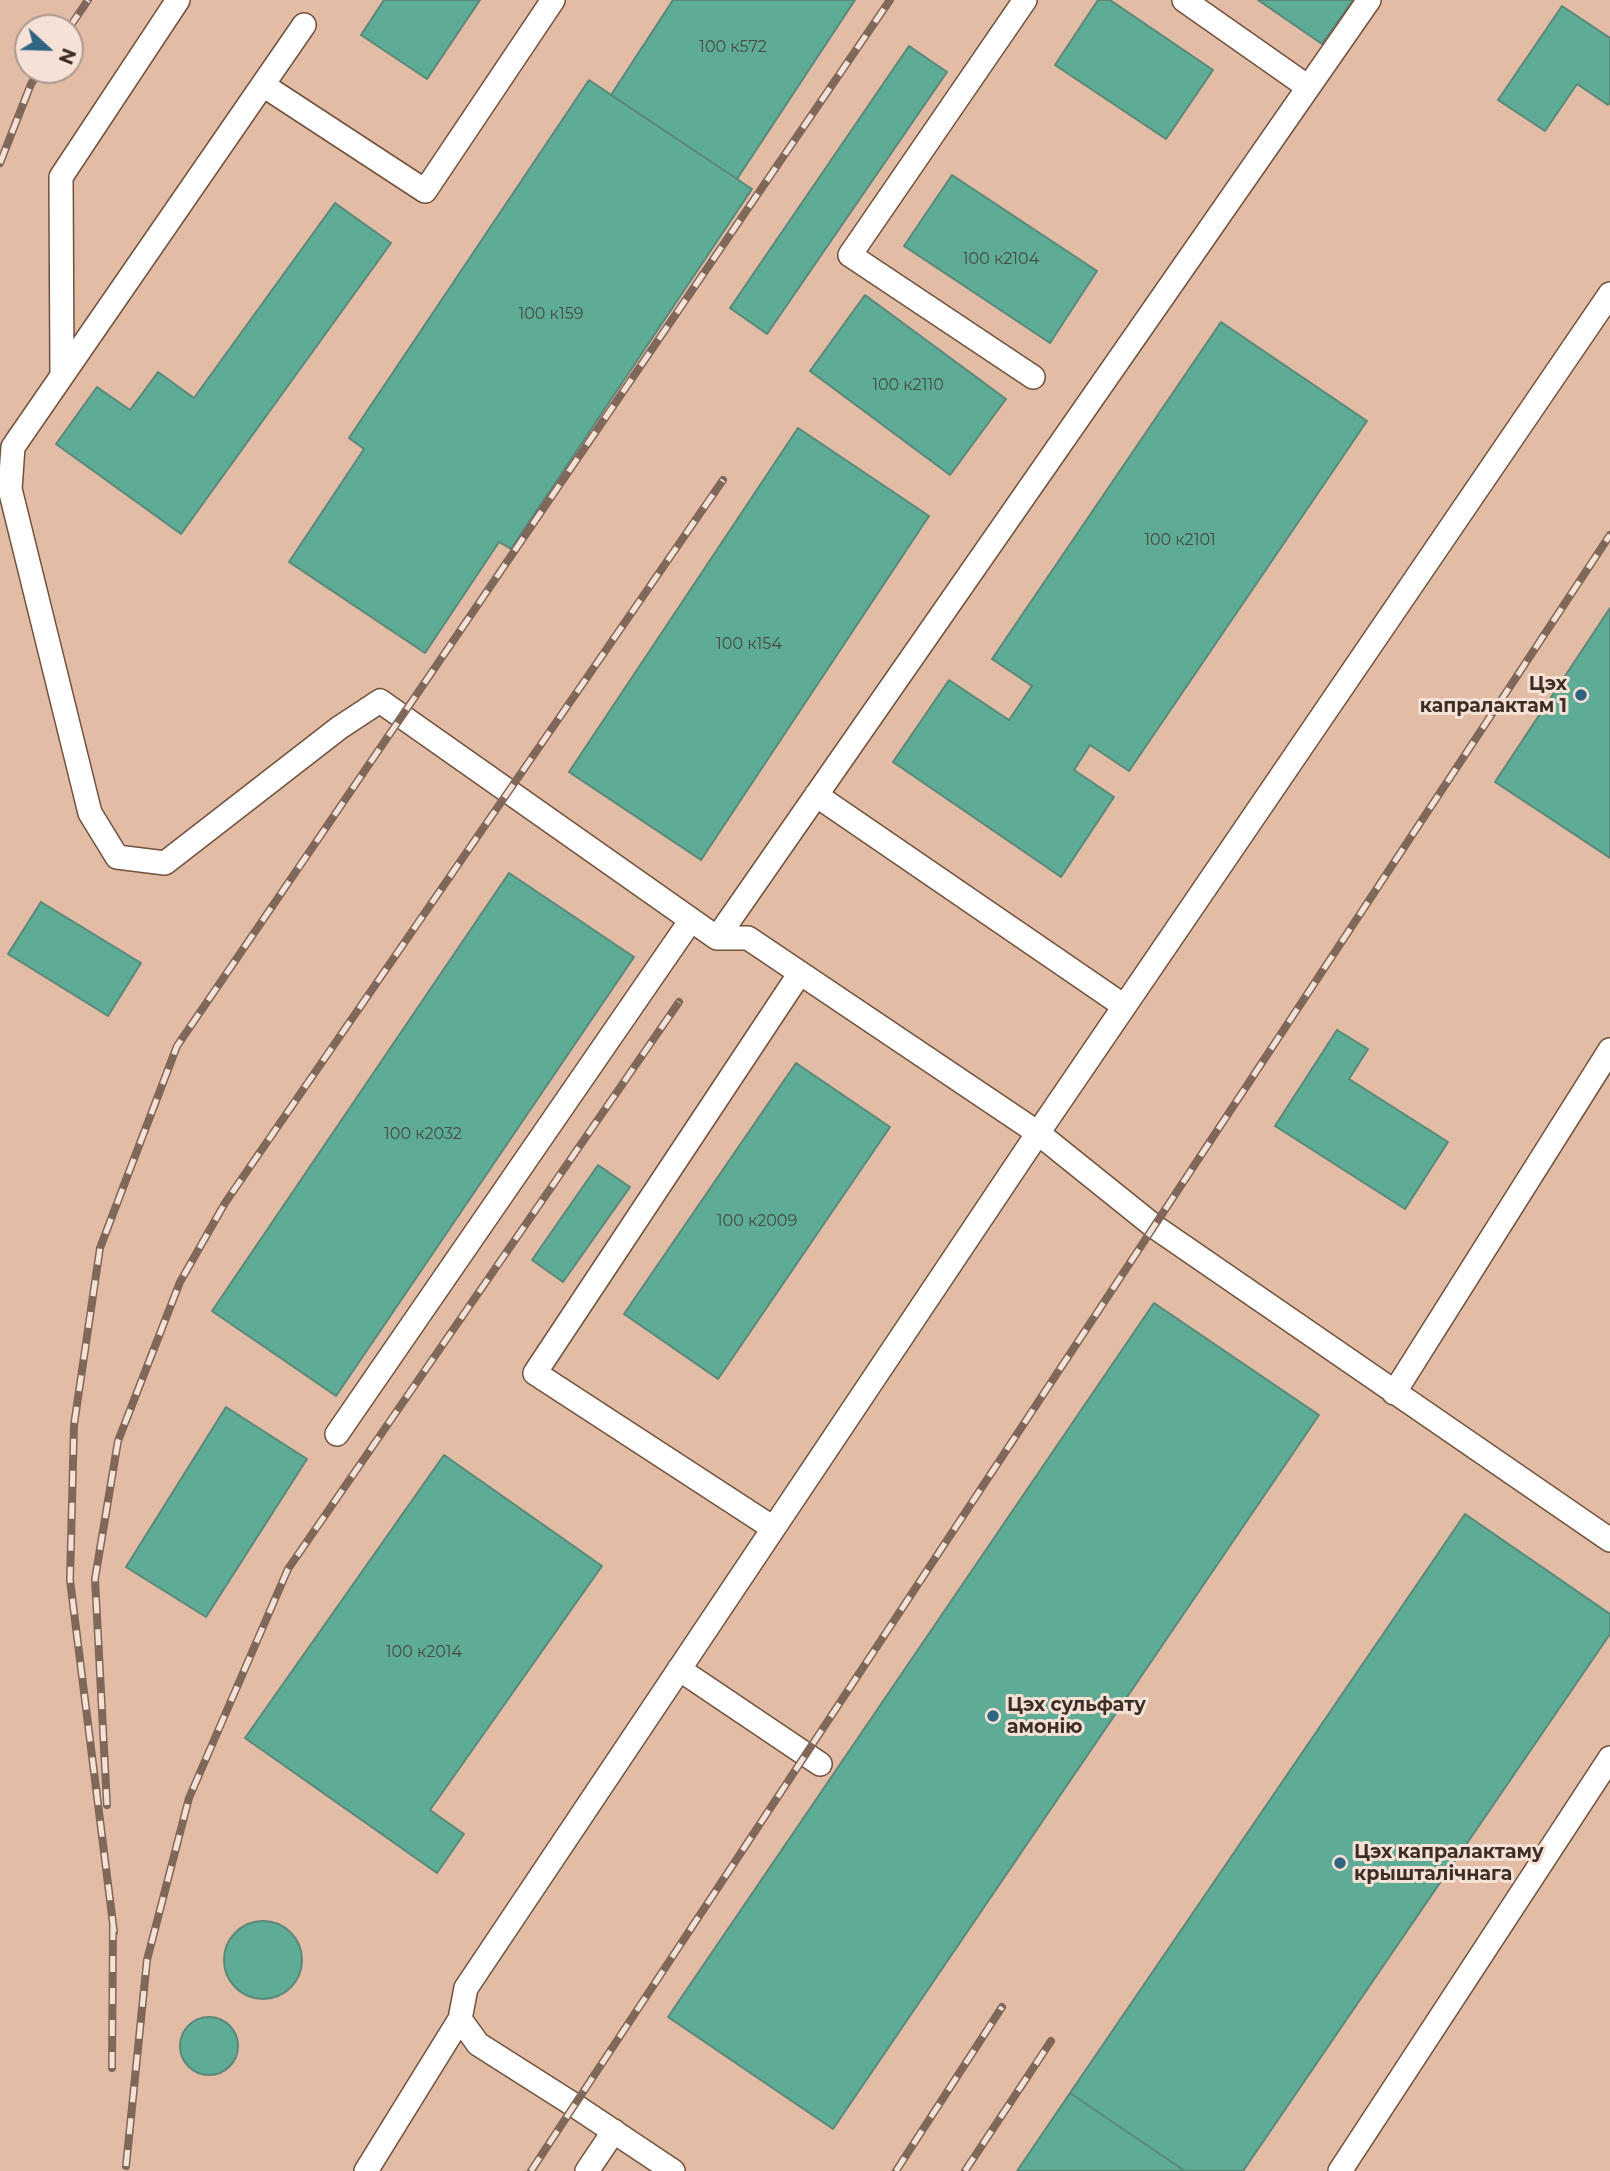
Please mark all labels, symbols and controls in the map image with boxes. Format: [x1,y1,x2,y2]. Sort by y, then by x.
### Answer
north arrow [14,14,84,84]
house number: 100 к572 [699,37,767,57]
text: N [54,45,81,68]
house number: 100 к2104 [963,249,1039,269]
house number: 100 к159 [518,304,584,324]
house number: 100 к2110 [872,375,944,395]
house number: 100 к2101 [1144,530,1216,550]
house number: 100 к154 [716,634,782,654]
place label: Цэх капралактам 1 [1420,673,1567,717]
marker: Цэх капралактам 1 [1573,687,1589,703]
house number: 100 к2032 [384,1124,462,1144]
house number: 100 к2009 [717,1211,797,1231]
house number: 100 к2014 [386,1642,462,1662]
place label: Цэх сульфату амонію [1007,1694,1146,1738]
marker: Цэх сульфату амонію [985,1708,1001,1724]
place label: Цэх капралактаму крышталічнага [1354,1841,1544,1885]
marker: Цэх капралактаму крышталічнага [1332,1855,1348,1871]

